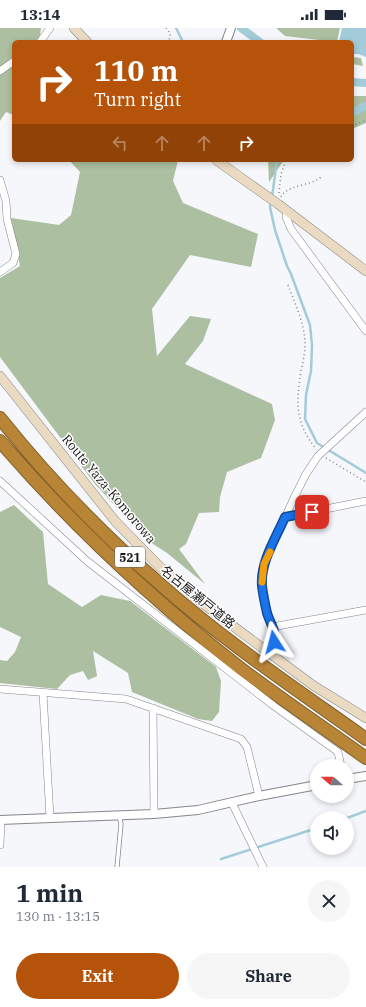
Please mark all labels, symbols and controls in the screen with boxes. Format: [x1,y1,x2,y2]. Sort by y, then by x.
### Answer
text: 13:14 [20,5,61,24]
text: 110 m [94,52,178,89]
icon: right [28,56,80,108]
text: Turn right [94,88,181,111]
icon: left [109,132,131,154]
icon: ahead [151,132,173,154]
icon: ahead [193,132,215,154]
icon: right [235,132,257,154]
street label: Route Yaza-Komorowa [58,431,160,547]
pin [295,495,329,529]
icon: arrive [301,501,323,523]
road number: 521 [115,547,145,567]
street label: 名古屋瀬戸道路 [157,562,239,632]
position arrow [253,621,295,663]
north arrow [310,759,354,803]
map controls [310,759,354,855]
button: sound [310,811,354,855]
text: 1 min [16,877,83,909]
button: close [308,880,350,922]
text: 130 m · 13:15 [16,908,100,925]
button: Exit [16,953,179,999]
button: Share [187,953,350,999]

